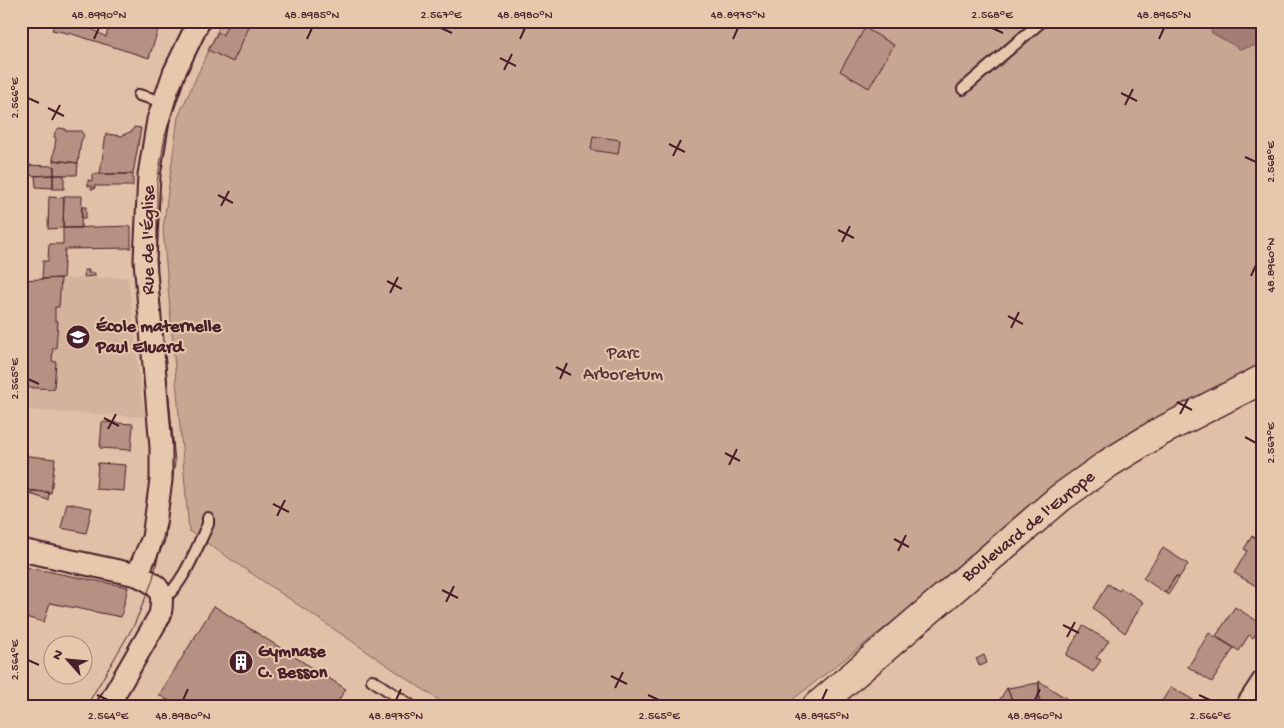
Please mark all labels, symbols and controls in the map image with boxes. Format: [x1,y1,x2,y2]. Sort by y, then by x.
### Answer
text: 48.8990°N [72,9,126,23]
text: 48.8985°N [285,9,340,23]
text: 2.567°E [420,9,462,23]
text: 48.8980°N [497,9,553,23]
text: 48.8975°N [711,9,765,23]
text: 2.568°E [971,9,1013,23]
text: 48.8965°N [1137,9,1191,23]
text: 2.566°E [9,77,23,119]
text: 2.568°E [1265,141,1279,183]
street label: Rue de l'Église [139,185,160,295]
text: 48.8960°N [1265,237,1279,292]
place label: École maternelle Paul Eluard [95,316,222,359]
school or university icon: École maternelle Paul Eluard [65,324,91,350]
park label: Parc Arboretum [583,344,663,386]
text: 2.565°E [9,358,23,400]
text: 2.567°E [1265,422,1279,464]
street label: Boulevard de l'Europe [957,466,1100,588]
north arrow [42,636,92,686]
text: 2.564°E [9,639,23,680]
place label: Gymnase C. Besson [257,642,328,684]
text: N [49,647,68,663]
building icon: Gymnase C. Besson [228,649,254,675]
text: 2.564°E [88,710,129,724]
text: 48.8980°N [155,710,211,724]
text: 48.8975°N [369,710,423,724]
text: 2.565°E [638,710,680,724]
text: 48.8965°N [795,710,849,724]
text: 48.8960°N [1008,710,1063,724]
text: 2.566°E [1189,710,1231,724]

